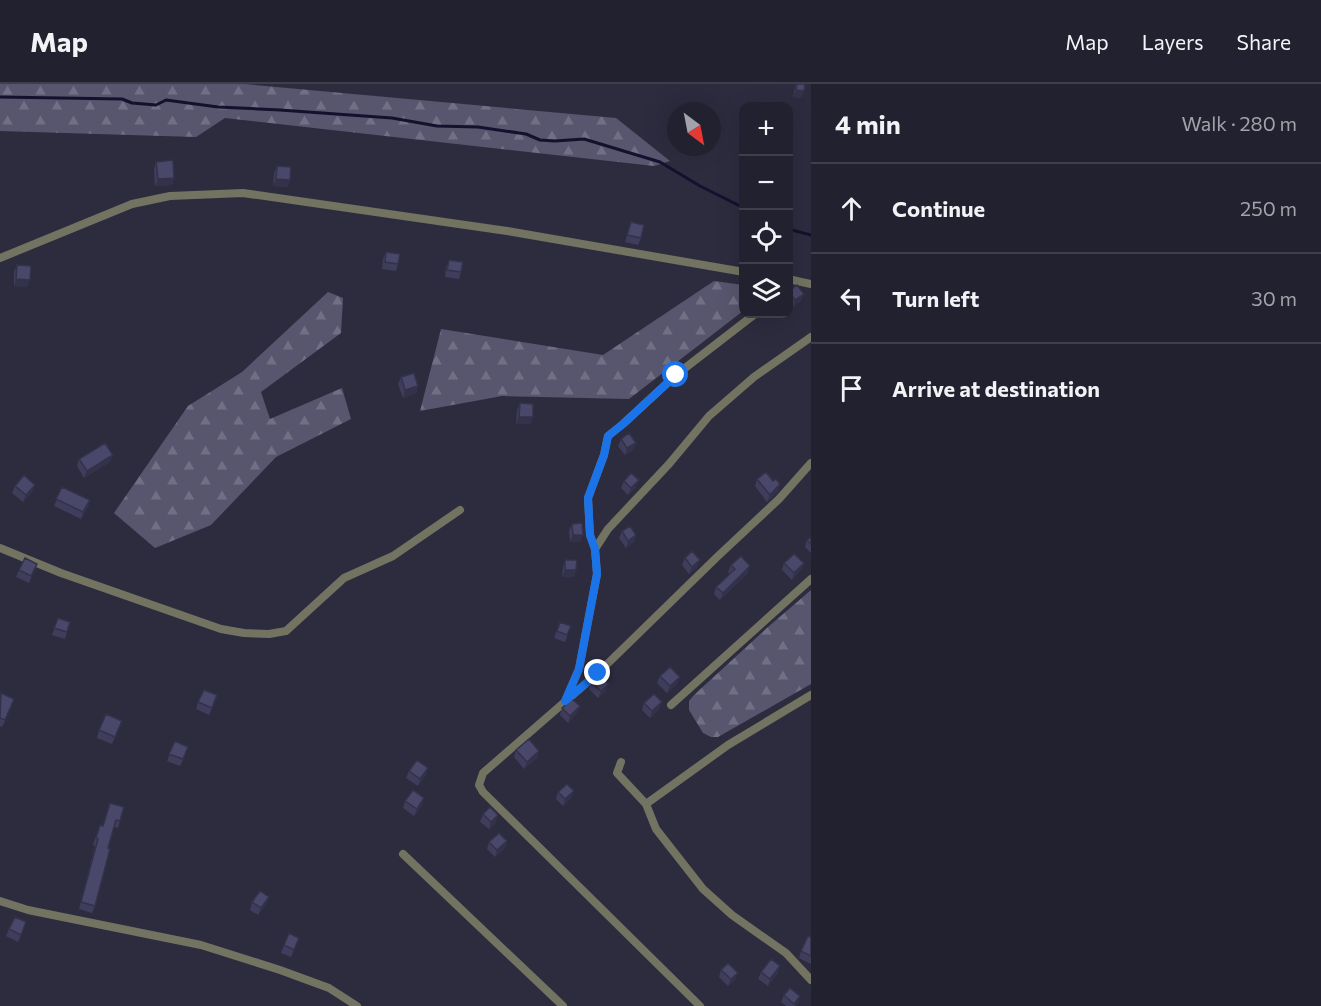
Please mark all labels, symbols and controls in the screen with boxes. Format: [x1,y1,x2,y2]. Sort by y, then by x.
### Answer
text: Map [30,24,88,58]
text: Map [1065,29,1109,54]
text: Layers [1142,29,1204,54]
text: Share [1237,29,1291,54]
north arrow [667,102,721,156]
map controls [739,102,793,318]
button: + [739,102,793,156]
text: 4 min [835,108,901,139]
text: Walk · 280 m [1181,111,1297,135]
button: − [739,156,793,210]
icon: ahead [835,192,868,225]
text: Continue [892,195,985,222]
text: 250 m [1240,196,1297,220]
button: locate [739,210,793,264]
button: layers [739,264,793,318]
icon: left [835,282,868,315]
text: Turn left [892,285,979,312]
text: 30 m [1251,286,1297,310]
route start [662,361,688,387]
icon: arrive [835,372,868,405]
text: Arrive at destination [892,375,1100,402]
route end [584,659,610,685]

